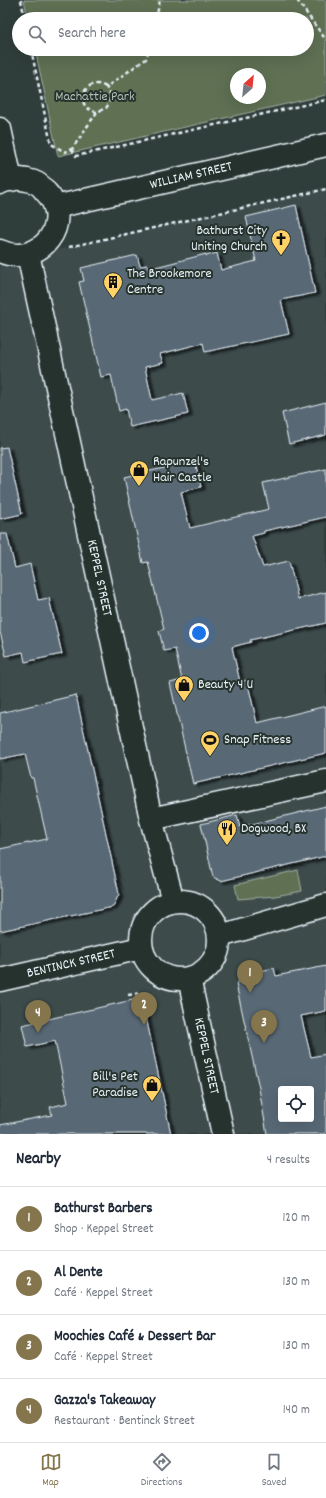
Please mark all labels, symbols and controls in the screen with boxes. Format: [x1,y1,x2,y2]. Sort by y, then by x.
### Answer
search box [12,12,314,56]
icon: search [26,23,48,45]
text: Search here [58,23,126,45]
north arrow [230,68,266,104]
park label: Machattie Park [55,87,135,107]
street label: WILLIAM STREET [148,157,235,195]
place label: Bathurst City Uniting Church [191,221,267,257]
church icon: Bathurst City Uniting Church [270,228,292,256]
place label: The Brookemore Centre [127,264,212,300]
building icon: The Brookemore Centre [102,271,124,299]
place label: Rapunzel's Hair Castle [153,452,212,488]
shop icon: Rapunzel's Hair Castle [128,459,150,487]
street label: KEPPEL STREET [81,538,117,618]
your location [189,623,209,643]
shop icon: Beauty 4 U [173,674,195,702]
place label: Beauty 4 U [198,675,253,695]
sports icon: Snap Fitness [199,729,221,757]
place label: Snap Fitness [224,730,291,750]
restaurant icon: Dogwood, BX [216,818,238,846]
place label: Dogwood, BX [241,819,306,839]
street label: BENTINCK STREET [25,944,118,984]
pin: 1 [237,960,263,993]
pin: 2 [131,992,157,1025]
pin: 4 [25,1000,51,1033]
pin: 3 [251,1010,277,1043]
street label: KEPPEL STREET [188,1016,224,1096]
place label: Bill's Pet Paradise [92,1067,138,1103]
shop icon: Bill's Pet Paradise [141,1074,163,1102]
map controls [278,1086,314,1122]
button: locate [278,1086,314,1122]
text: Nearby [16,1148,60,1172]
text: 4 results [267,1151,310,1170]
text: Bathurst Barbers [54,1198,153,1220]
text: 1 [28,1209,30,1228]
text: 120 m [282,1209,310,1228]
text: Shop · Keppel Street [54,1220,154,1239]
text: Al Dente [54,1262,103,1284]
text: 2 [26,1273,32,1292]
text: 130 m [282,1273,310,1292]
text: Café · Keppel Street [54,1284,153,1303]
text: Moochies Café & Dessert Bar [54,1326,216,1348]
text: 3 [26,1337,32,1356]
text: 130 m [282,1337,310,1356]
text: Café · Keppel Street [54,1348,153,1367]
text: Gazza's Takeaway [54,1390,155,1412]
text: 4 [26,1401,32,1420]
text: 140 m [283,1401,310,1420]
text: Restaurant · Bentinck Street [54,1412,195,1431]
tab: Map [40,1451,62,1491]
tab: Directions [141,1451,183,1491]
tab: Saved [262,1451,286,1491]

